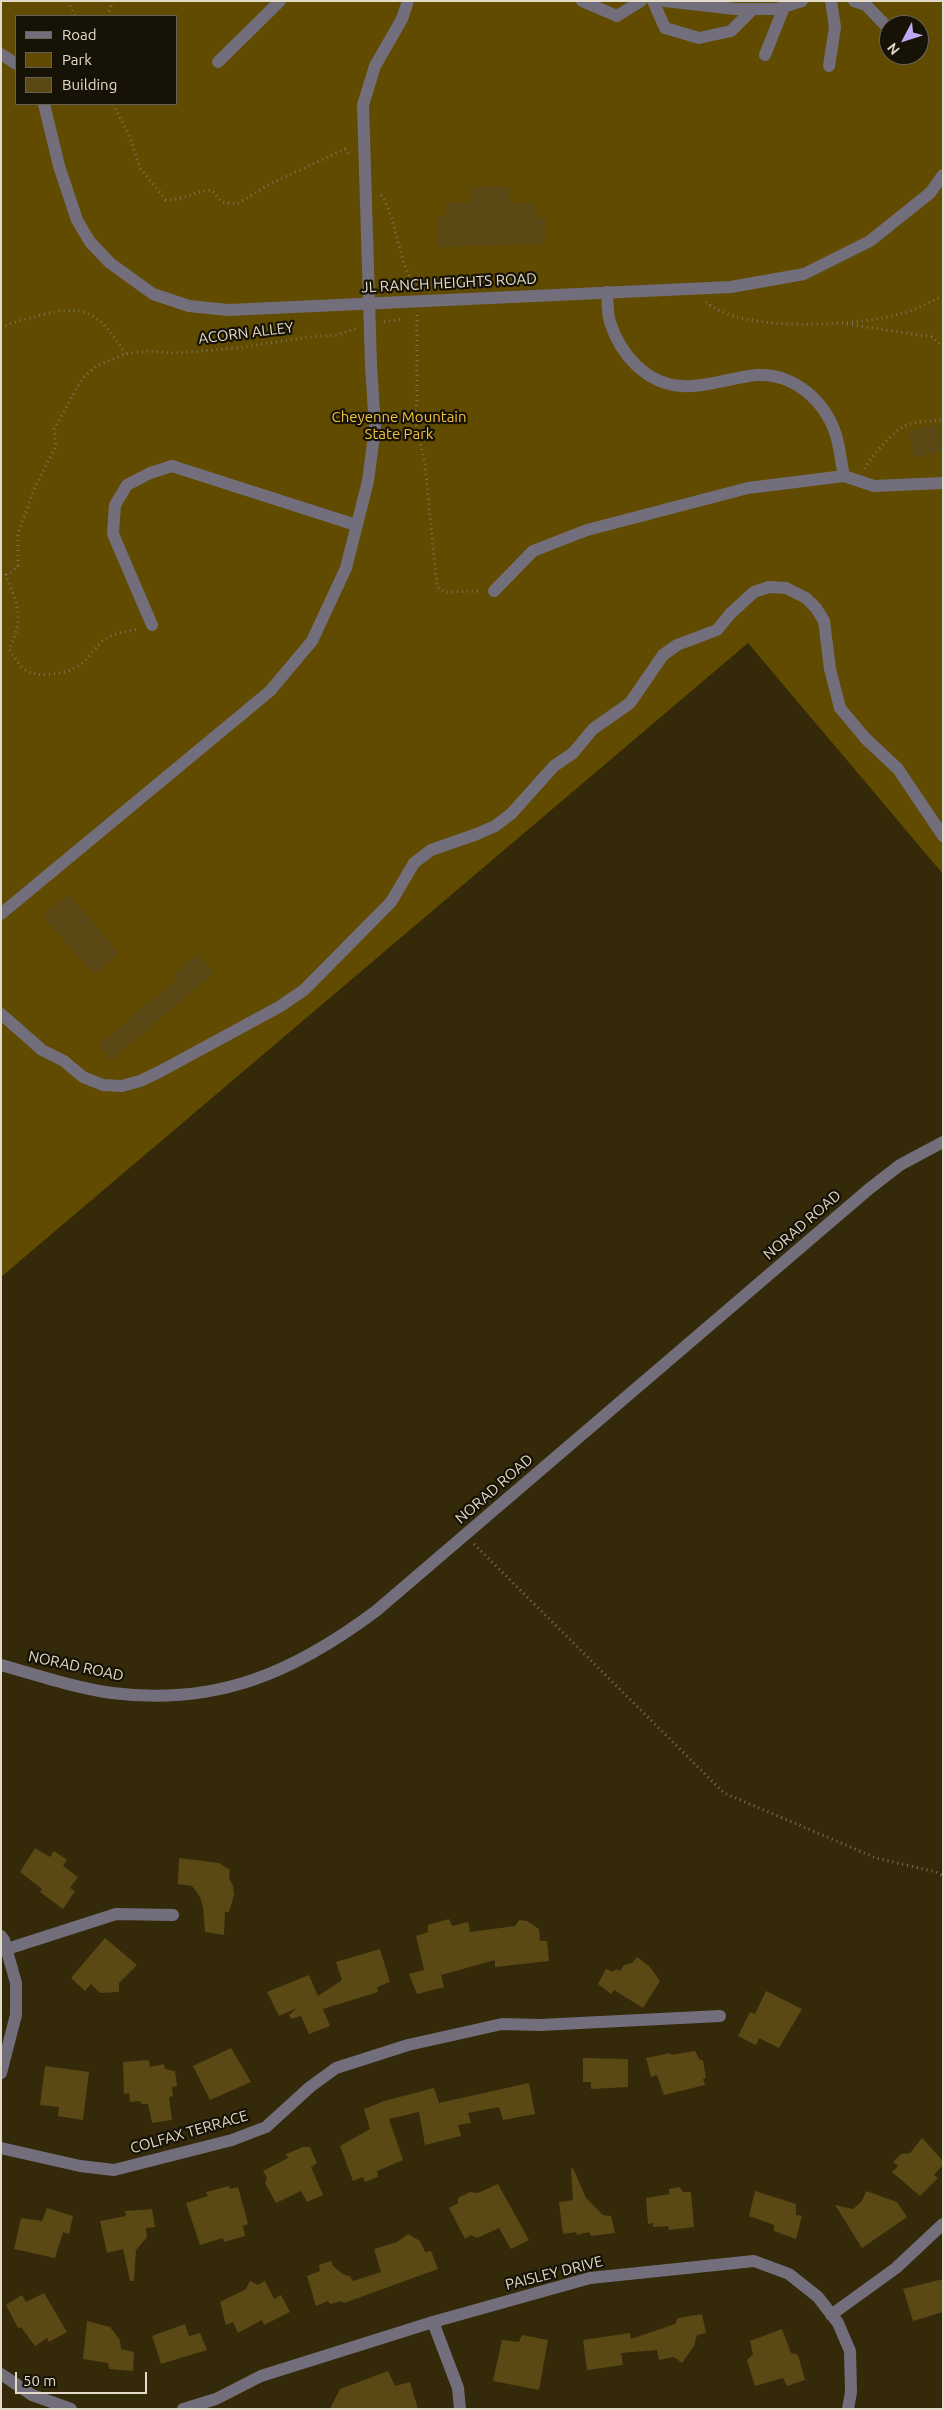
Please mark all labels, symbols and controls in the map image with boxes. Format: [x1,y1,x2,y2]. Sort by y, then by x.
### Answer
legend [15,15,178,105]
north arrow [879,15,929,65]
text: Road [62,26,97,43]
text: N [884,40,903,58]
text: Park [62,51,92,68]
text: Building [62,76,117,93]
street label: JL RANCH HEIGHTS ROAD [361,269,537,297]
street label: ACORN ALLEY [197,318,295,348]
park label: Cheyenne Mountain State Park [331,408,467,443]
street label: NORAD ROAD [759,1186,845,1264]
street label: NORAD ROAD [451,1450,537,1528]
street label: NORAD ROAD [27,1647,125,1685]
street label: COLFAX TERRACE [128,2107,250,2157]
street label: PAISLEY DRIVE [503,2252,605,2294]
scale bar [18,2362,150,2394]
text: 50 m [23,2372,56,2389]

